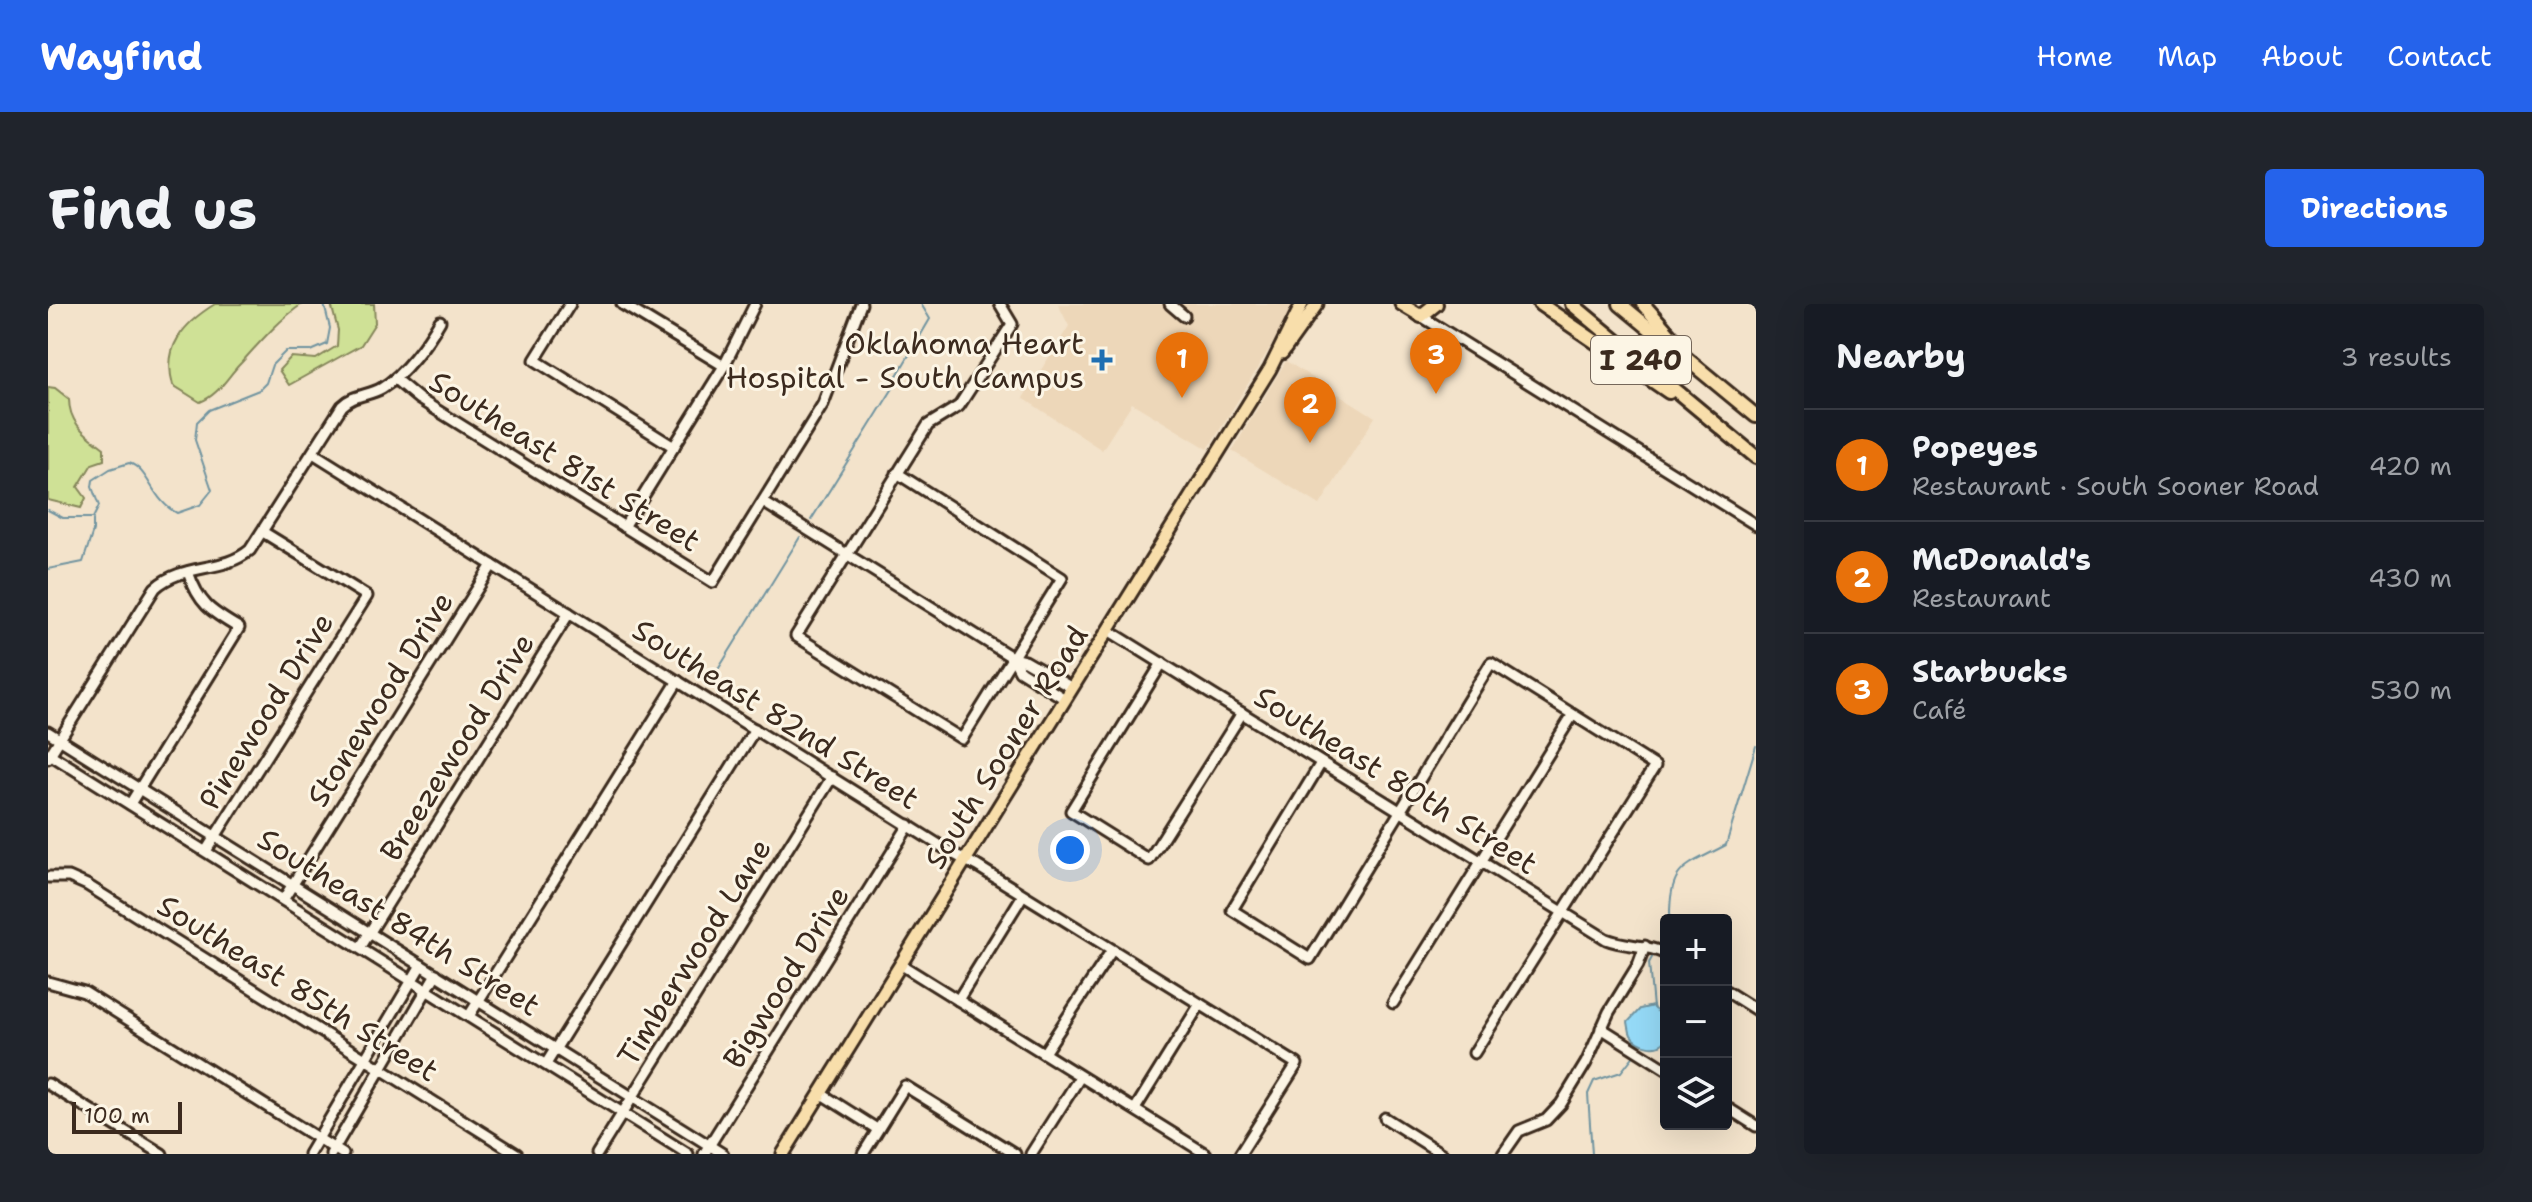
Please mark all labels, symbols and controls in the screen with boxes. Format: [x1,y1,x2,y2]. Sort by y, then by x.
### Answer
text: Wayfind [40,31,203,82]
text: Home [2036,37,2113,75]
text: Map [2157,37,2217,75]
text: About [2261,37,2343,75]
text: Contact [2387,37,2492,75]
button: Directions [2265,169,2484,247]
text: Find us [48,171,257,246]
place label: Oklahoma Heart Hospital - South Campus [726,323,1084,398]
pin: 3 [1410,328,1462,394]
pin: 1 [1156,332,1208,398]
text: Nearby [1836,333,1966,379]
road number: I 240 [1591,336,1691,384]
text: 3 results [2340,339,2452,374]
marker: Oklahoma Heart Hospital - South Campus [1091,349,1113,371]
street label: Southeast 81st Street [422,361,708,561]
pin: 2 [1284,377,1336,443]
text: Popeyes [1912,427,2038,468]
text: 1 [1856,448,1868,483]
text: 420 m [2369,448,2452,483]
text: Restaurant · South Sooner Road [1912,468,2319,503]
text: McDonald's [1912,539,2091,580]
text: 2 [1853,560,1871,595]
text: 430 m [2368,560,2452,595]
text: Restaurant [1912,580,2051,615]
street label: Stonewood Drive [297,584,463,814]
street label: Pinewood Drive [189,605,343,817]
street label: Southeast 82nd Street [625,609,927,819]
street label: South Sooner Road [914,617,1098,877]
street label: Breezewood Drive [370,625,544,869]
text: Starbucks [1912,651,2068,692]
text: 3 [1853,672,1871,707]
text: 530 m [2370,672,2452,707]
street label: Southeast 80th Street [1247,676,1545,884]
text: Café [1912,692,1967,727]
street label: Southeast 84th Street [250,818,548,1026]
street label: Timberwood Lane [607,830,781,1074]
your location [1050,830,1090,870]
street label: Bigwood Drive [713,878,859,1076]
street label: Southeast 85th Street [150,885,446,1091]
map controls [1660,914,1732,1130]
button: + [1660,914,1732,986]
button: − [1660,986,1732,1058]
button: layers [1660,1058,1732,1130]
scale bar [72,1098,182,1134]
text: 100 m [84,1101,150,1130]

